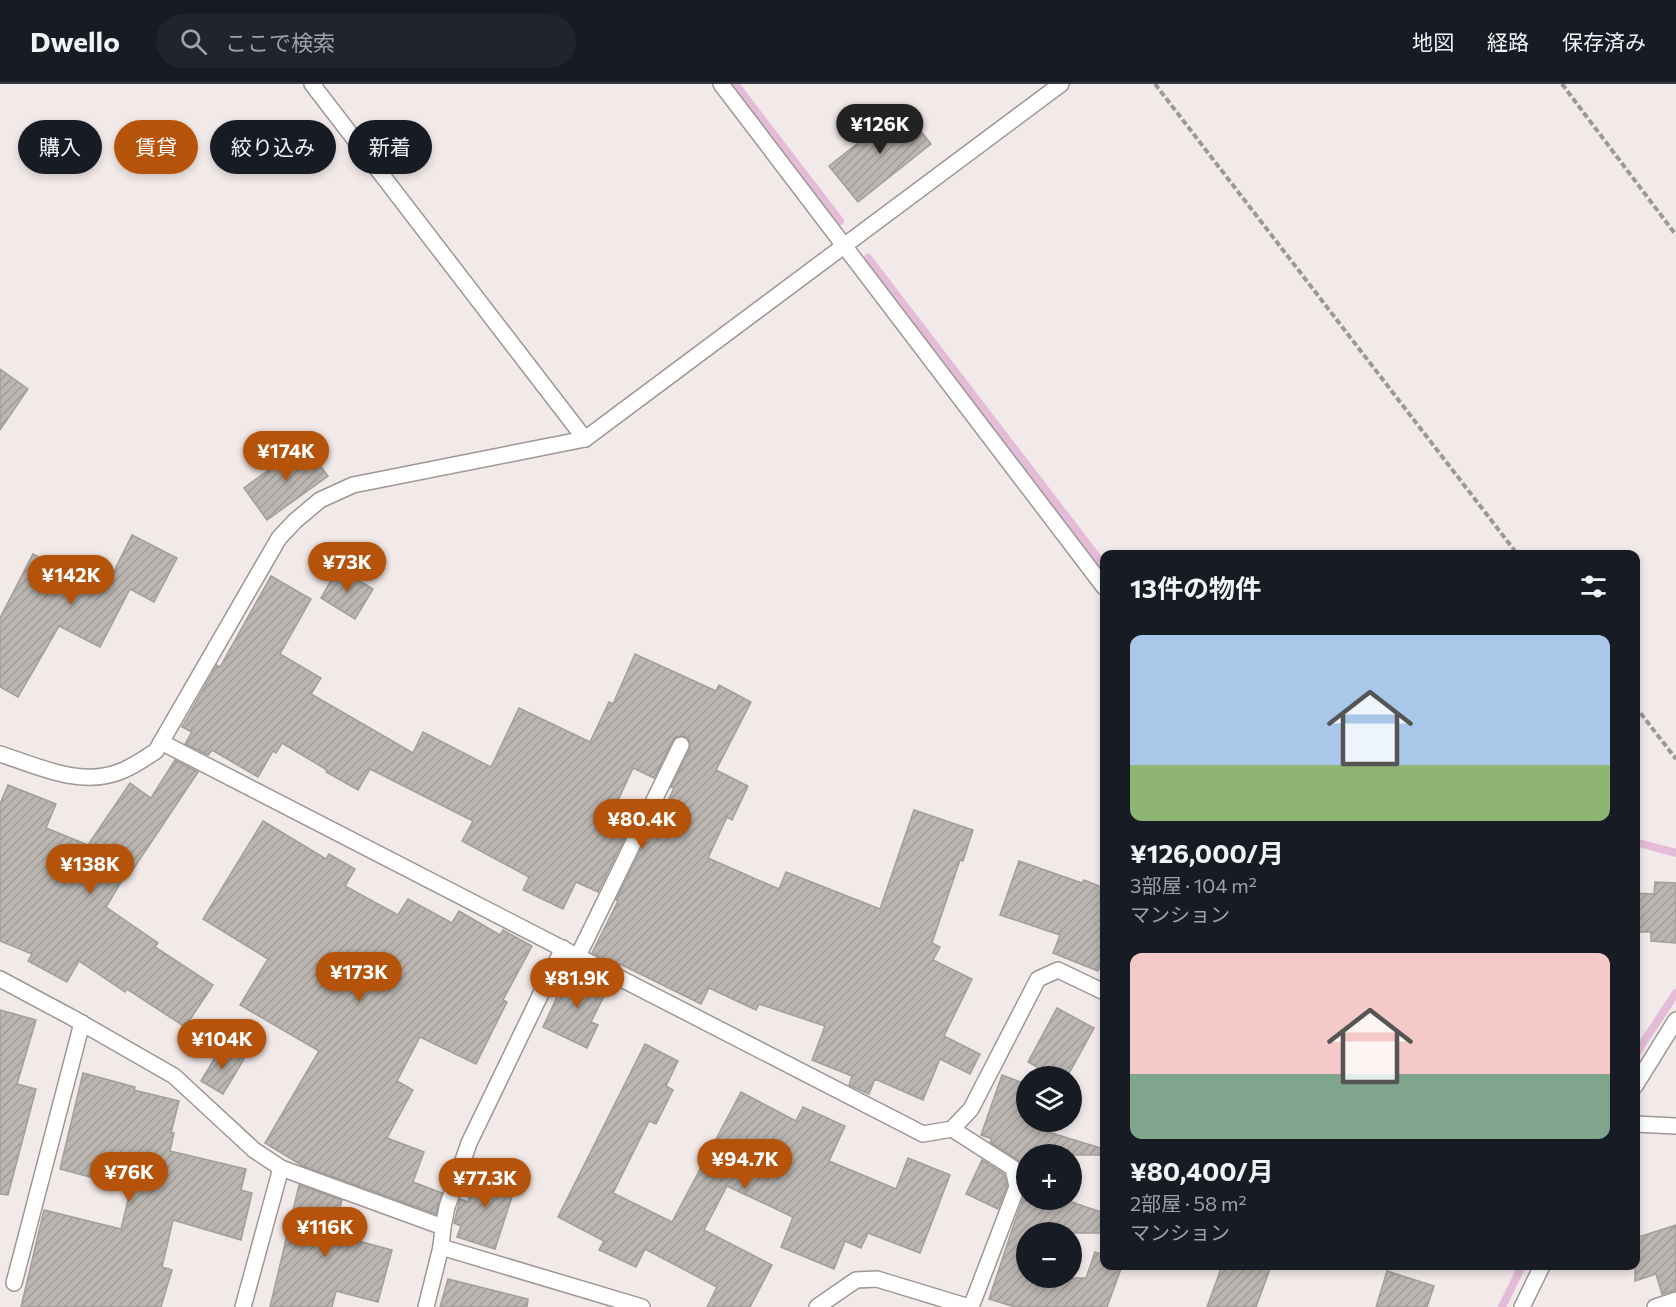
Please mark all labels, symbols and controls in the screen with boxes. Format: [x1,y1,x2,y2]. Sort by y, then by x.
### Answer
search box [156,14,576,68]
text: Dwello [30,24,120,58]
icon: search [177,25,210,58]
text: ここで検索 [225,29,335,56]
text: 地図 [1412,29,1454,54]
text: 経路 [1487,29,1529,54]
text: 保存済み [1562,29,1646,54]
pin: ¥126K [838,104,922,155]
text: ¥126K [850,111,910,135]
chip: 購入 [18,120,102,174]
chip: 賃貸 [114,120,198,174]
chip: 絞り込み [210,120,336,174]
chip: 新着 [348,120,432,174]
pin: ¥174K [244,431,328,482]
text: ¥174K [257,438,315,462]
pin: ¥73K [311,542,383,593]
text: ¥73K [322,549,372,573]
pin: ¥142K [29,555,113,606]
text: ¥142K [41,562,101,586]
icon: filters [1577,570,1610,603]
text: 13件の物件 [1130,572,1261,603]
icon: home [1316,674,1424,782]
pin: ¥80.4K [593,799,691,850]
text: ¥80.4K [607,806,677,830]
text: ¥126,000/月 [1130,837,1284,868]
pin: ¥138K [48,844,132,895]
text: ¥138K [60,851,120,875]
text: 3部屋 · 104 m² [1130,873,1257,897]
text: マンション [1130,902,1230,926]
pin: ¥173K [317,952,401,1003]
pin: ¥81.9K [528,958,626,1009]
text: ¥173K [330,959,388,983]
text: ¥81.9K [544,965,610,989]
icon: home [1316,992,1424,1100]
pin: ¥104K [180,1019,264,1070]
text: ¥104K [191,1026,253,1050]
map controls [1016,1066,1082,1288]
button: layers [1016,1066,1082,1132]
pin: ¥94.7K [696,1139,794,1190]
button: + [1016,1144,1082,1210]
text: ¥94.7K [711,1146,779,1170]
pin: ¥76K [93,1152,165,1203]
text: ¥80,400/月 [1130,1155,1274,1186]
pin: ¥77.3K [436,1158,534,1209]
text: ¥76K [104,1159,154,1183]
text: ¥77.3K [453,1165,517,1189]
text: 2部屋 · 58 m² [1130,1191,1246,1215]
pin: ¥116K [283,1207,367,1258]
text: ¥116K [296,1214,354,1238]
text: マンション [1130,1220,1230,1244]
button: − [1016,1222,1082,1288]

